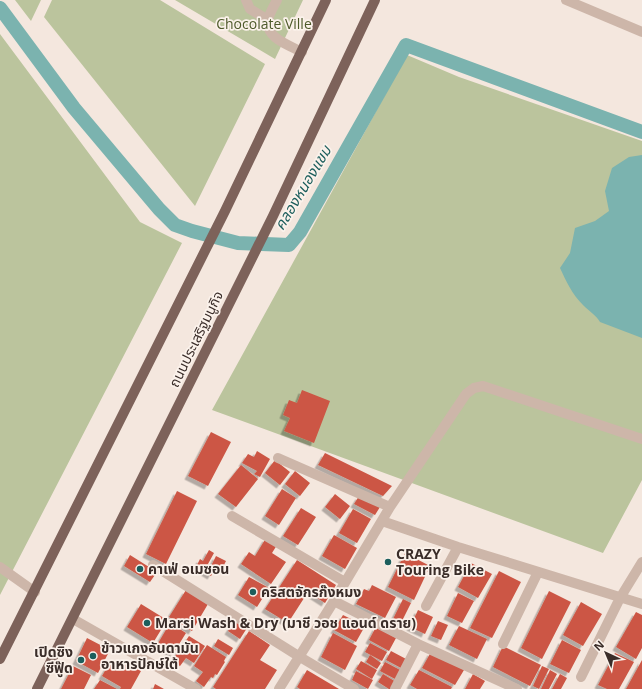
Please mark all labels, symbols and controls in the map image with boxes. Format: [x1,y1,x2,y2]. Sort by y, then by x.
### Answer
park label: Chocolate Ville [216,14,312,33]
water label: คลองหนองแขม [269,140,336,233]
street label: ถนนประเสริฐมนูกิจ [164,287,227,390]
place label: CRAZY Touring Bike [396,544,484,579]
marker: CRAZY Touring Bike [383,557,393,567]
place label: คาเฟ่ อเมซอน [148,559,229,578]
marker: คาเฟ่ อเมซอน [135,564,145,574]
place label: คริสตจักรก๊งหมง [261,582,361,601]
marker: คริสตจักรก๊งหมง [248,587,258,597]
place label: Marsi Wash & Dry (มาชี วอช แอนด์ ดราย) [155,613,416,632]
marker: Marsi Wash & Dry (มาชี วอช แอนด์ ดราย) [142,618,152,628]
north arrow [586,633,626,673]
text: N [590,637,607,654]
place label: ข้าวแกงอันดามัน อาหารปักษ์ใต้ [101,638,199,673]
place label: เปิดซิง ซีฟู๊ด [34,642,73,678]
marker: ข้าวแกงอันดามัน อาหารปักษ์ใต้ [88,651,98,661]
marker: เปิดซิง ซีฟู๊ด [76,655,86,665]

